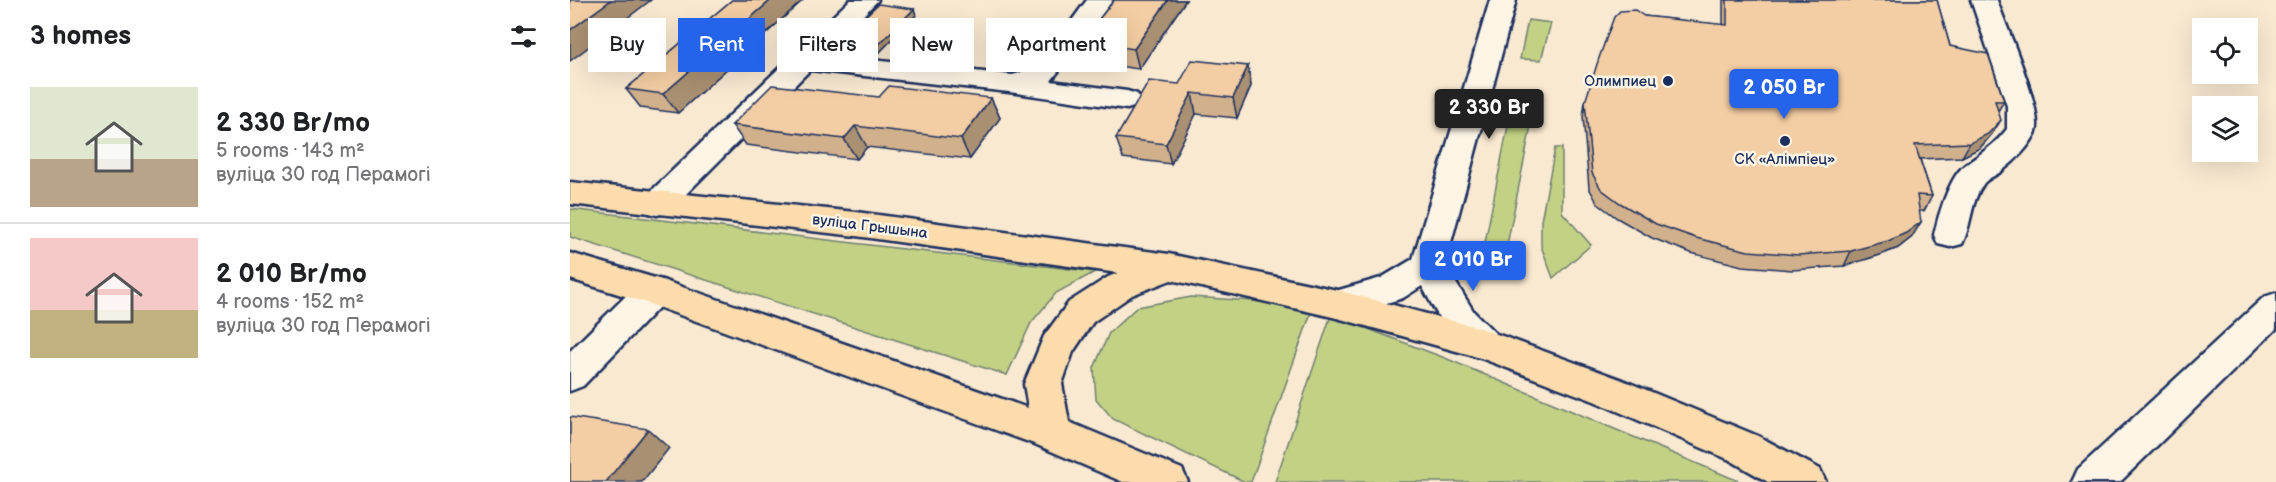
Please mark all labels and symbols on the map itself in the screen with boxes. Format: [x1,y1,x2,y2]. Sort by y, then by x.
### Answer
pin: 2 050 Br [1722,69,1846,120]
place label: Олимпиец [1584,72,1656,91]
marker: Олимпиец [1661,74,1675,88]
pin: 2 330 Br [1427,89,1551,140]
marker: СК «Алімпіец» [1778,134,1792,148]
place label: СК «Алімпіец» [1735,150,1835,169]
street label: вуліца Грышына [811,210,929,243]
pin: 2 010 Br [1411,241,1535,292]

